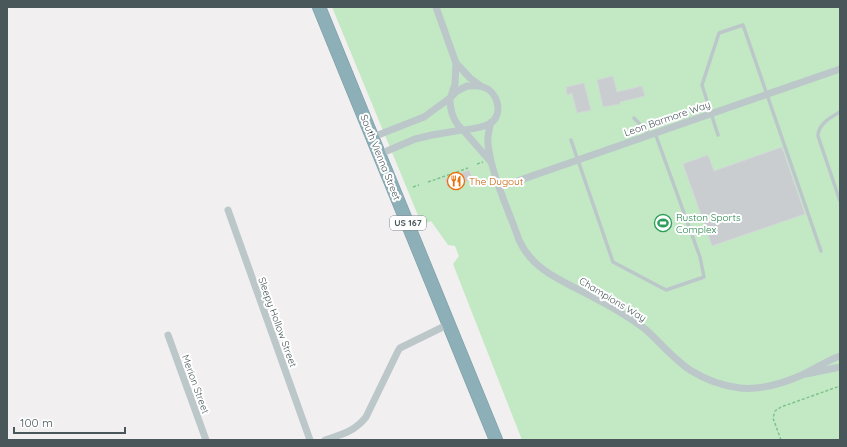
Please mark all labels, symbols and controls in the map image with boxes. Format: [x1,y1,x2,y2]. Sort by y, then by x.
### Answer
street label: Leon Barmore Way [622,98,712,139]
street label: South Vienna Street [357,112,404,202]
restaurant icon: The Dugout [446,171,466,191]
place label: The Dugout [469,175,524,188]
place label: Ruston Sports Complex [676,211,741,236]
sports icon: Ruston Sports Complex [653,213,673,233]
road number: US 167 [390,216,426,230]
street label: Champions Way [577,274,649,325]
street label: Sleepy Hollow Street [255,275,300,370]
street label: Merion Street [179,353,212,416]
scale bar [14,409,125,435]
text: 100 m [20,415,53,430]

